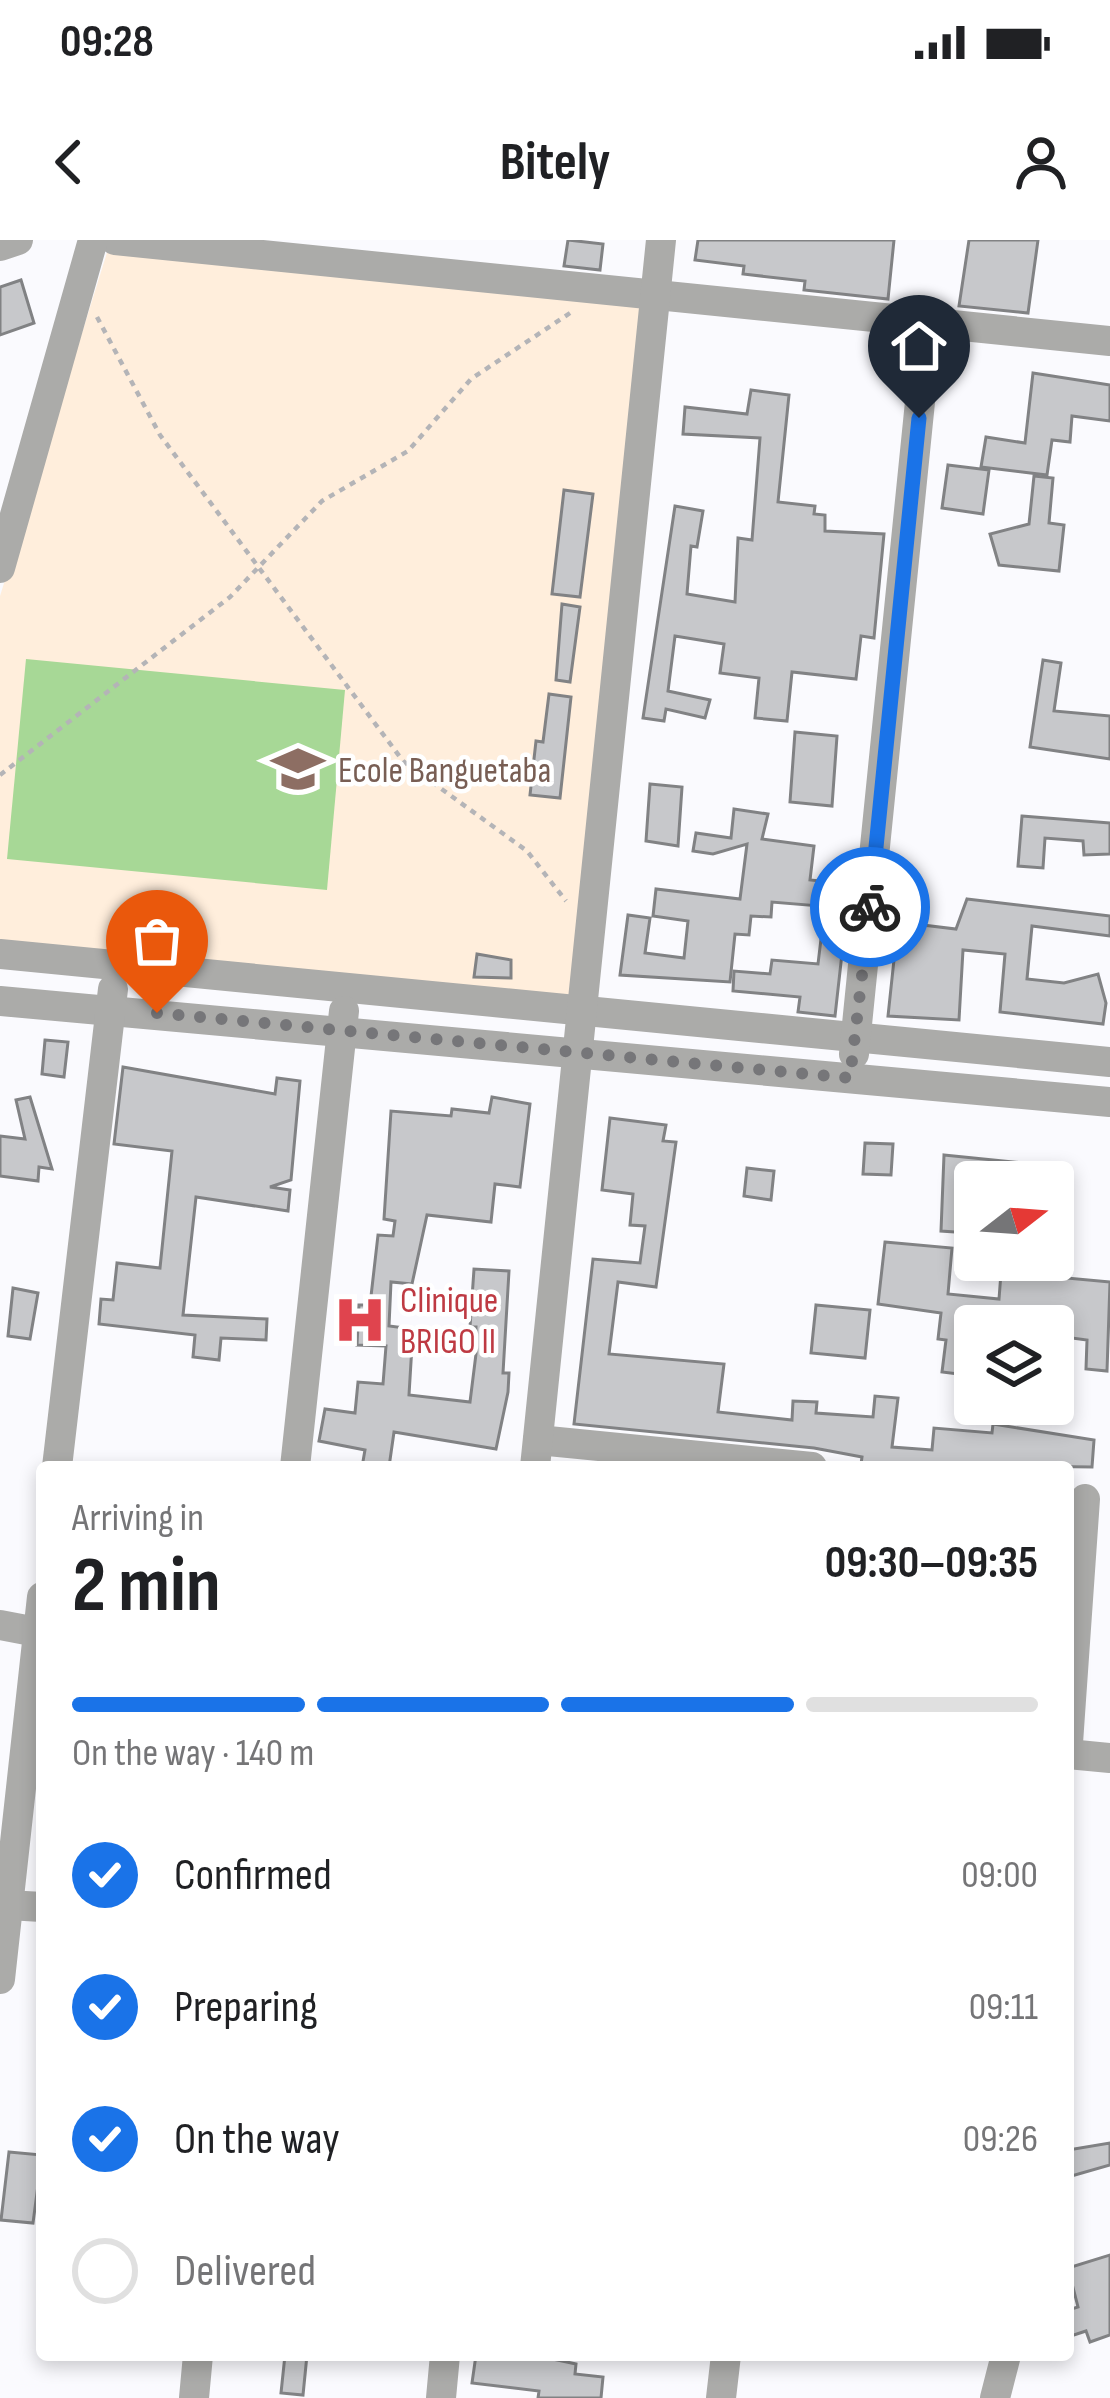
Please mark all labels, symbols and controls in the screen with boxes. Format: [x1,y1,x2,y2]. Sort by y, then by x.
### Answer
text: 09:28 [60,15,154,70]
icon: back [36,129,102,195]
icon: person [1008,129,1074,195]
text: Bitely [500,130,610,195]
pin [868,295,970,418]
icon: home [886,313,952,379]
school or university icon: Ecole Banguetaba [269,740,327,798]
place label: Ecole Banguetaba [338,750,551,793]
courier [810,847,930,967]
icon: bike [837,874,903,940]
pin [106,890,208,1013]
icon: bag [124,908,190,974]
north arrow [954,1161,1074,1281]
map controls [954,1161,1074,1425]
place label: Clinique BRIGO II [400,1280,498,1364]
hospital icon: Clinique BRIGO II [331,1291,389,1349]
button: layers [954,1305,1074,1425]
text: Arriving in [72,1495,204,1542]
text: 09:30–09:35 [825,1536,1038,1591]
text: 2 min [72,1540,221,1633]
text: On the way · 140 m [72,1730,314,1777]
icon: check [72,1842,138,1908]
text: Confirmed [174,1848,332,1903]
text: 09:00 [961,1852,1038,1899]
icon: check [72,1974,138,2040]
text: Preparing [174,1980,318,2035]
text: 09:11 [969,1984,1038,2031]
icon: check [72,2106,138,2172]
text: On the way [174,2112,340,2167]
text: 09:26 [963,2116,1038,2163]
text: Delivered [174,2244,316,2299]

